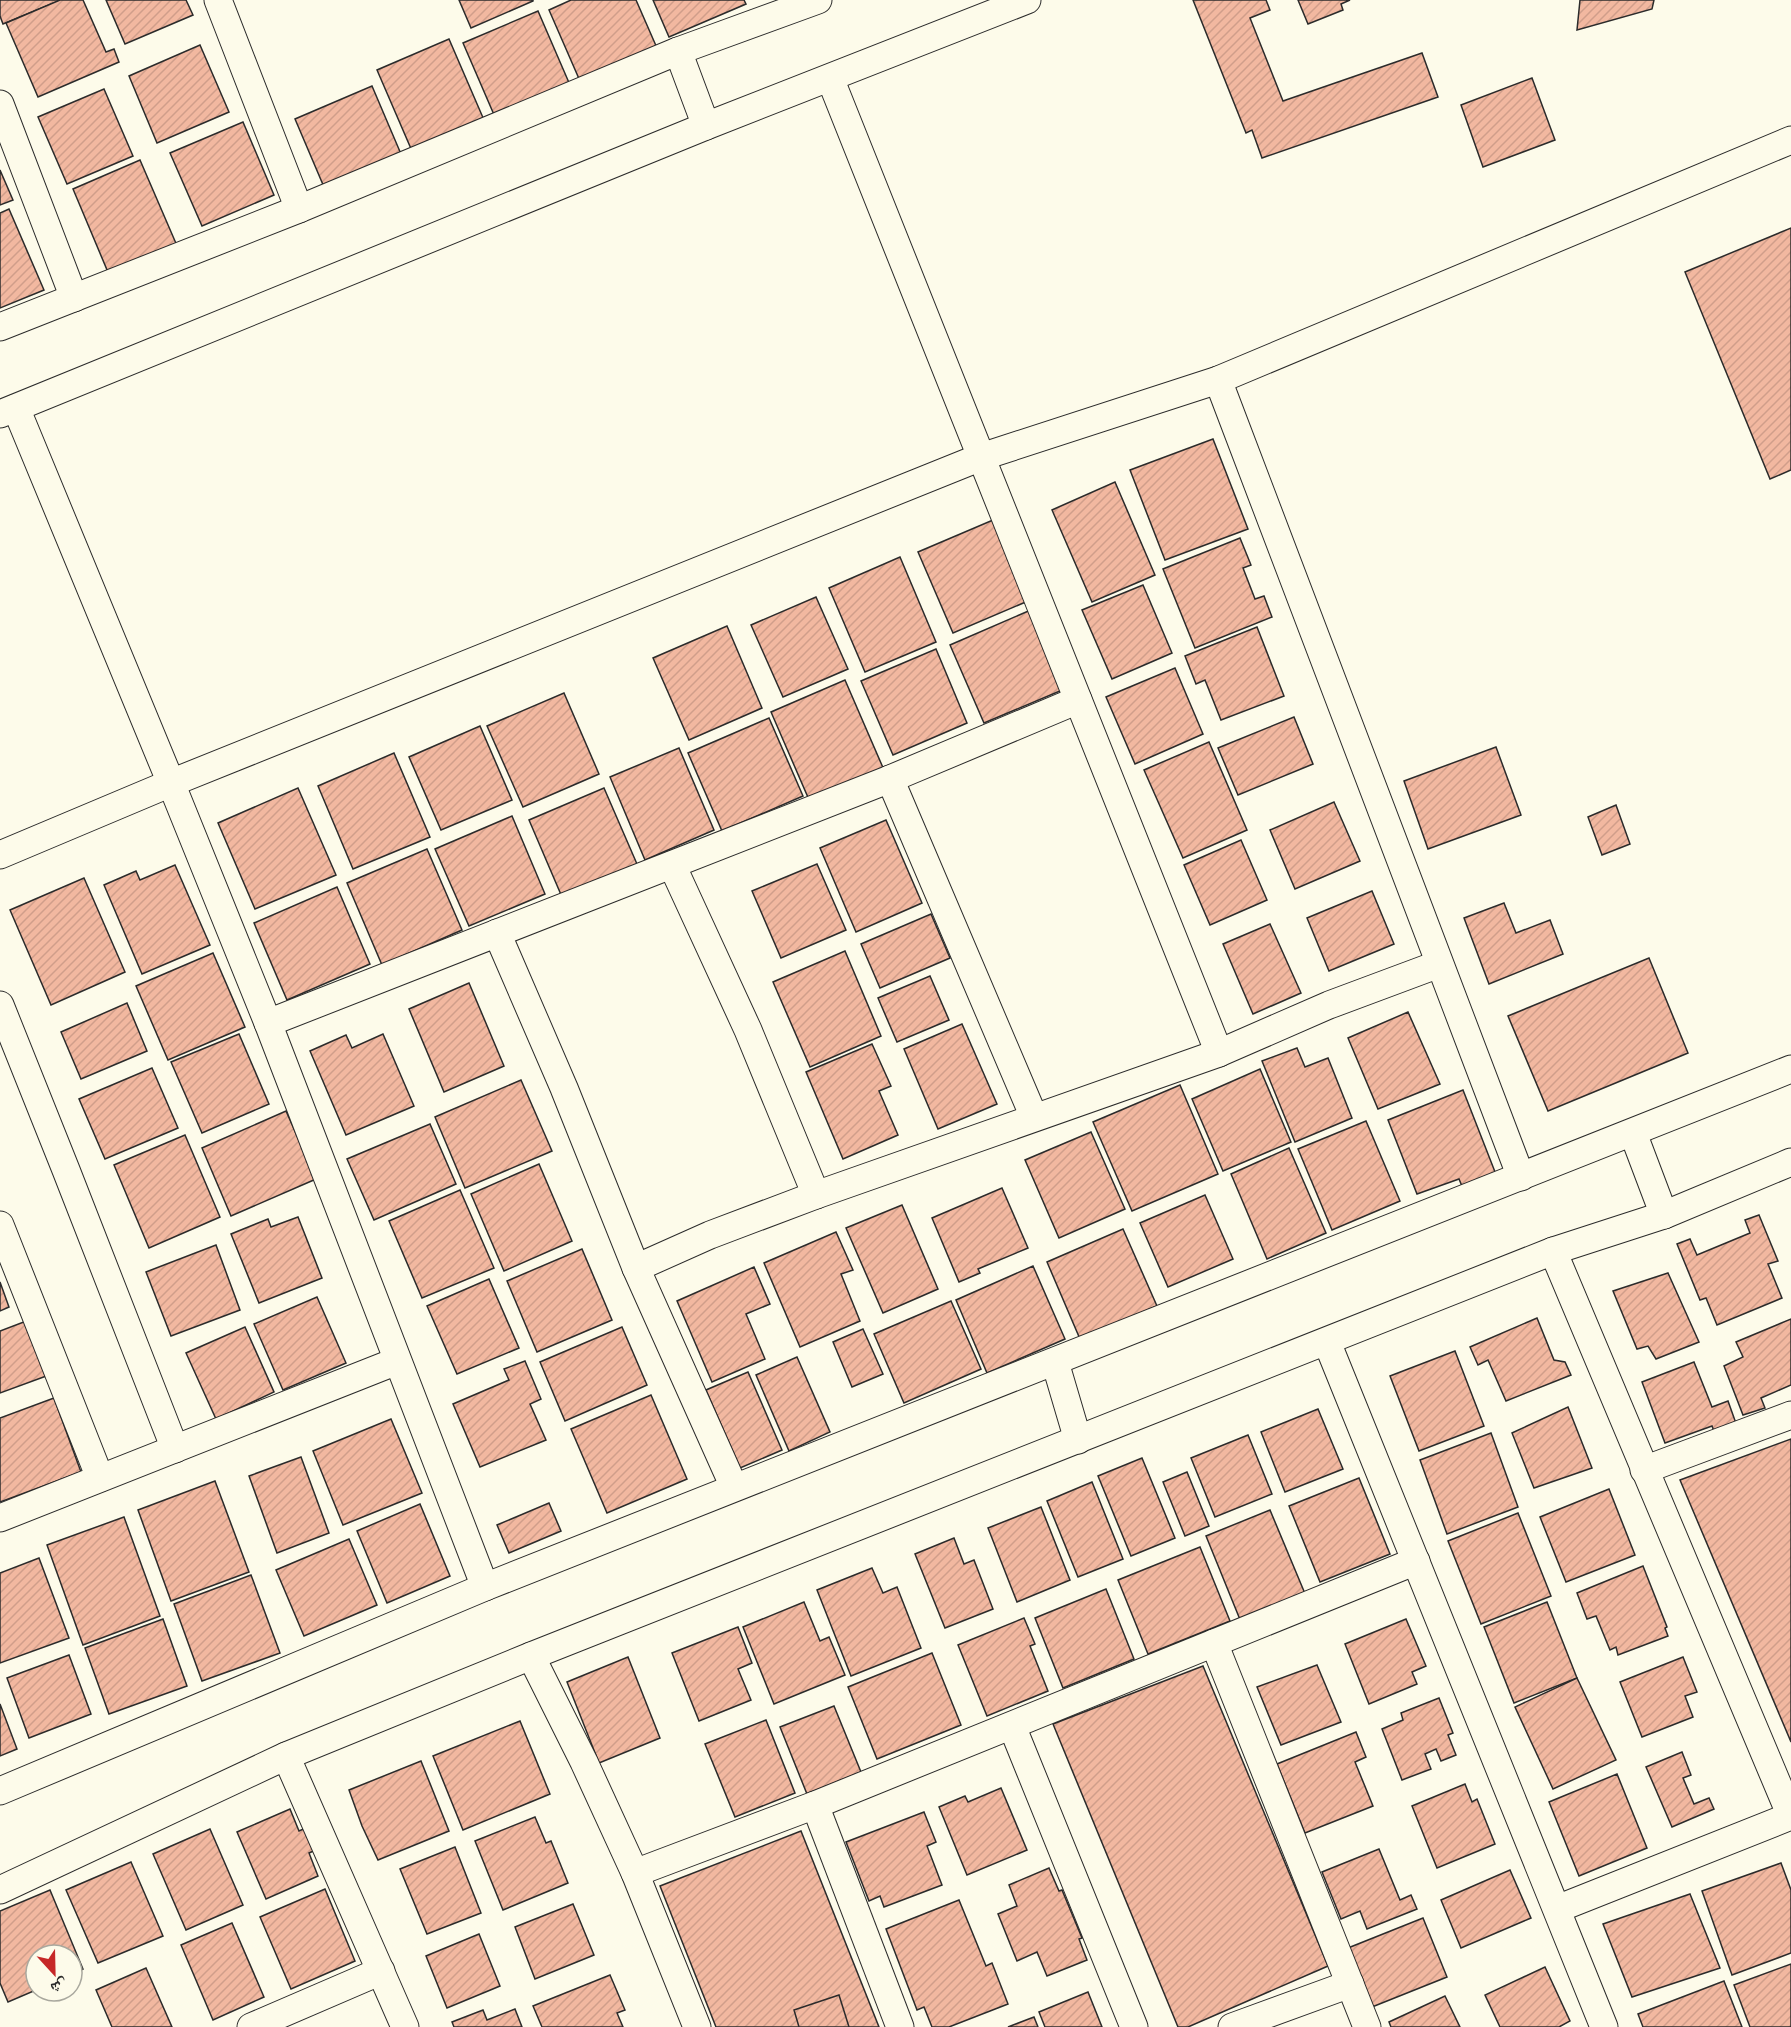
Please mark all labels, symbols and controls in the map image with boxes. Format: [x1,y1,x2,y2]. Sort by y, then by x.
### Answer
north arrow [24,1943,84,2003]
text: ش [48,1974,71,1999]

